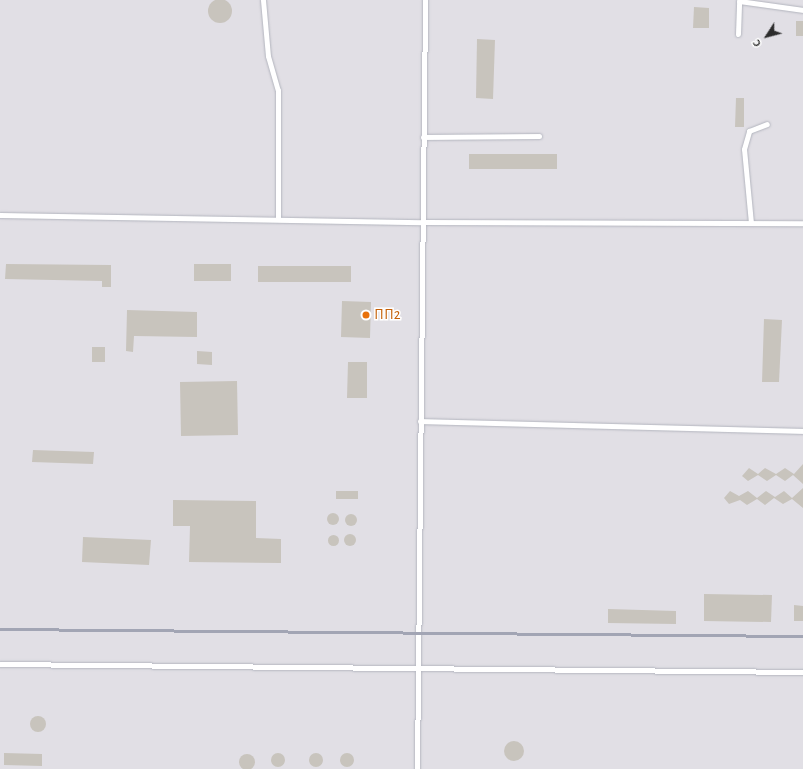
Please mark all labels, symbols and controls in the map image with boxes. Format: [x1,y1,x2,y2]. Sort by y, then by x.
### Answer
north arrow [747,16,787,56]
text: С [751,38,763,49]
place label: ПП2 [374,306,401,324]
marker: ПП2 [361,310,371,320]

